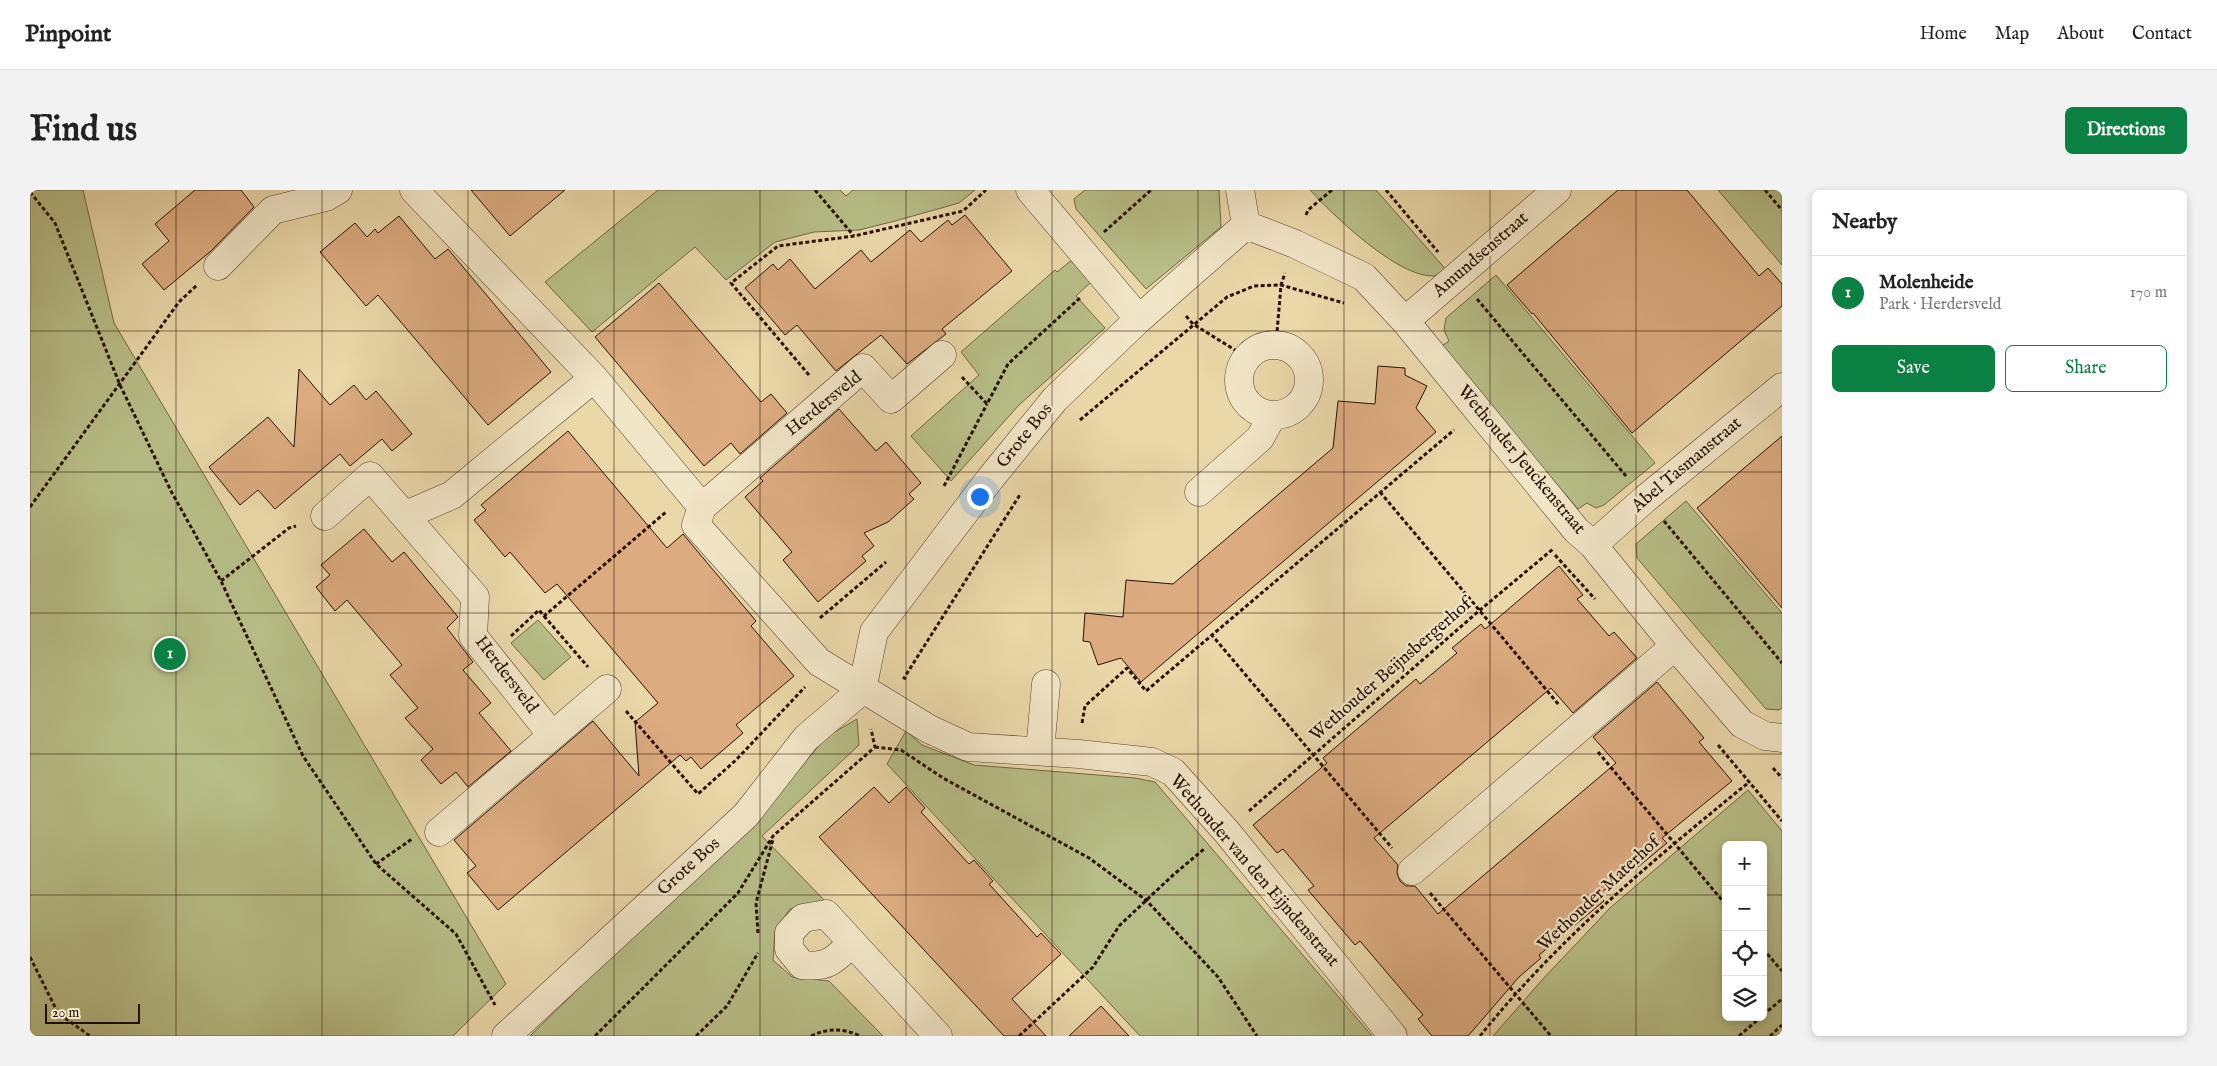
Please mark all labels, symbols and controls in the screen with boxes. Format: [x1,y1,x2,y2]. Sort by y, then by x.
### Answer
text: Pinpoint [25,19,111,50]
text: Home [1920,23,1967,46]
text: Map [1995,23,2029,46]
text: About [2057,23,2104,46]
text: Contact [2132,23,2192,46]
button: Directions [2065,107,2187,154]
text: Find us [30,108,137,153]
street label: Amundsenstraat [1428,207,1534,304]
text: Nearby [1832,209,1897,236]
text: Molenheide [1879,271,1973,295]
text: 1 [1845,283,1851,303]
text: 170 m [2130,283,2167,303]
text: Park · Herdersveld [1879,295,2001,315]
button: Save [1832,345,1995,392]
button: Share [2005,345,2167,392]
street label: Herdersveld [781,366,867,442]
street label: Wethouder Jeuckenstraat [1452,381,1590,539]
street label: Grote Bos [992,399,1058,473]
street label: Abel Tasmanstraat [1626,412,1747,518]
your location [967,484,993,510]
street label: Wethouder Beijnsbergerhof [1305,591,1479,747]
street label: Herdersveld [469,632,543,719]
pin: 1 [154,635,186,673]
street label: Wethouder van den Eijndenstraat [1164,770,1344,972]
street label: Wethouder Materhof [1533,829,1668,957]
street label: Grote Bos [653,833,725,901]
map controls [1722,841,1767,1021]
button: + [1722,841,1767,886]
button: − [1722,886,1767,931]
button: locate [1722,931,1767,976]
button: layers [1722,976,1767,1021]
scale bar [45,1001,140,1024]
text: 20 m [52,1004,79,1022]

